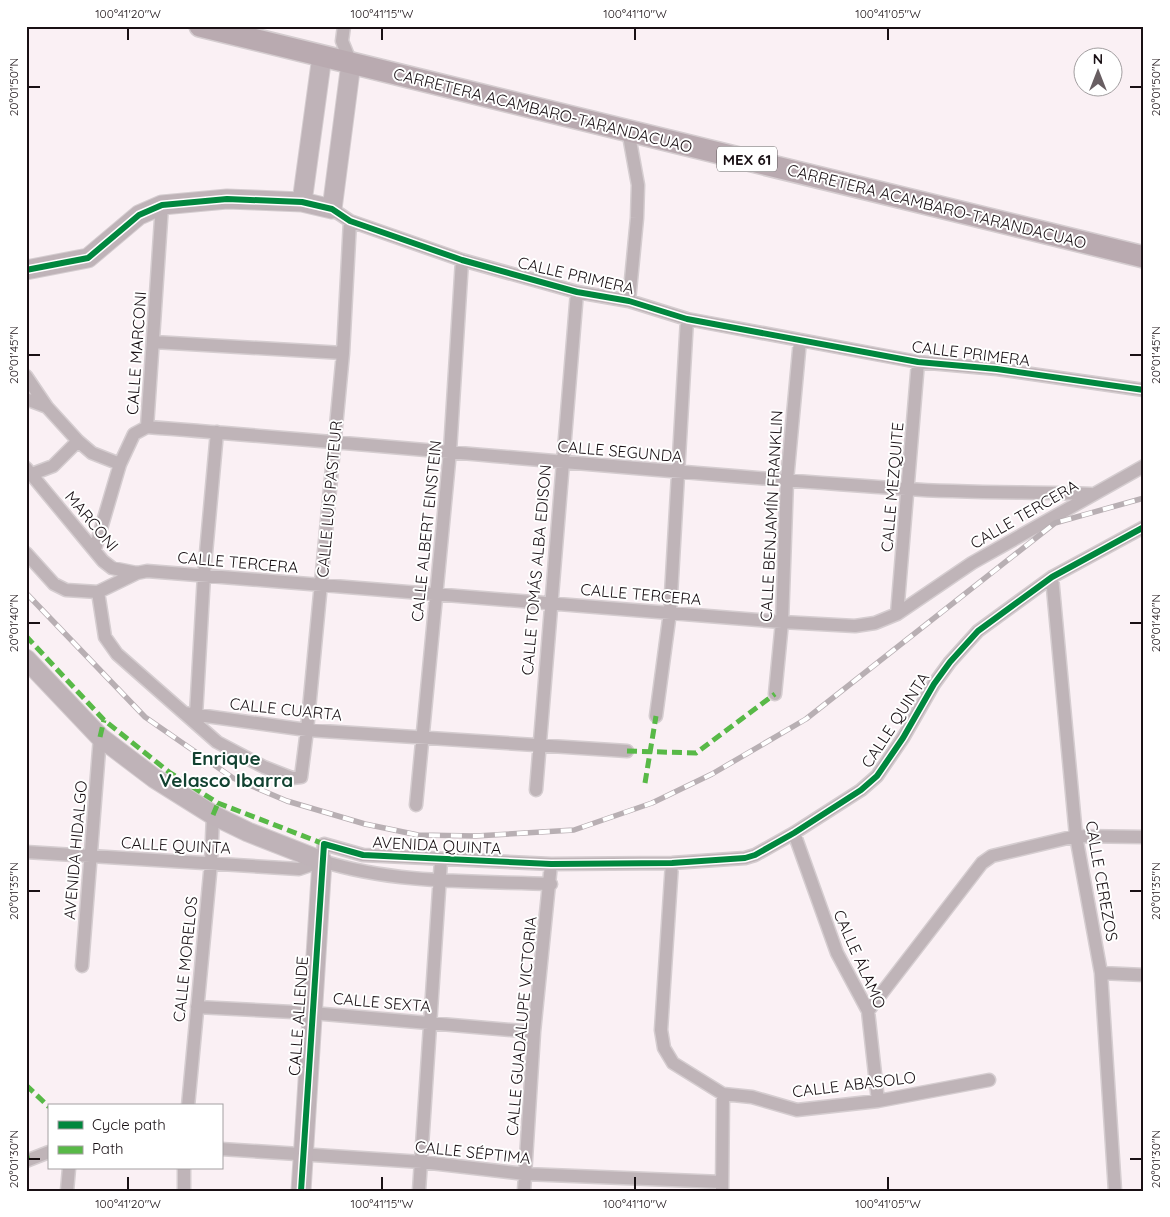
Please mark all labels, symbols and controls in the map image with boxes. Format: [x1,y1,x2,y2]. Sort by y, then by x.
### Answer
text: 100°41'20"W [95,6,161,21]
text: 100°41'15"W [351,6,414,21]
text: 100°41'10"W [603,6,667,21]
text: 100°41'05"W [855,6,921,21]
north arrow [1072,48,1122,98]
text: N [1093,50,1103,68]
text: 20°01'50"N [6,58,21,116]
text: 20°01'50"N [1148,58,1163,116]
street label: CARRETERA ACAMBARO-TARANDACUAO [391,63,695,157]
road number: MEX 61 [717,146,777,172]
street label: CARRETERA ACAMBARO-TARANDACUAO [785,159,1089,253]
street label: CALLE PRIMERA [516,252,636,298]
street label: CALLE MARCONI [122,291,150,415]
text: 20°01'45"N [6,326,21,384]
text: 20°01'45"N [1148,326,1163,384]
street label: CALLE PRIMERA [911,336,1031,370]
street label: CALLE BENJAMÍN FRANKLIN [755,410,787,622]
street label: CALLE LUIS PASTEUR [312,420,346,578]
street label: CALLE MEZQUITE [876,421,908,553]
street label: CALLE SEGUNDA [557,436,683,466]
street label: CALLE ALBERT EINSTEIN [407,439,445,623]
street label: CALLE TOMÁS ALBA EDISON [517,464,555,676]
street label: CALLE TERCERA [967,475,1081,553]
street label: MARCONI [61,487,123,555]
street label: CALLE TERCERA [177,547,299,577]
street label: CALLE TERCERA [580,579,702,609]
text: 20°01'40"N [6,594,21,652]
text: 20°01'40"N [1148,594,1163,652]
street label: CALLE QUINTA [857,668,933,772]
street label: CALLE CUARTA [229,693,343,725]
district label: Enrique Velasco Ibarra [159,746,293,792]
street label: AVENIDA HIDALGO [59,780,91,920]
street label: CALLE CEREZOS [1082,819,1122,943]
street label: CALLE QUINTA [121,832,231,858]
street label: AVENIDA QUINTA [372,832,502,858]
text: 20°01'35"N [6,862,21,920]
text: 20°01'35"N [1148,862,1163,920]
street label: CALLE MORELOS [168,895,202,1023]
street label: CALLE ÁLAMO [829,907,891,1011]
street label: CALLE GUADALUPE VICTORIA [501,915,541,1137]
street label: CALLE ALLENDE [284,955,312,1077]
street label: CALLE SEXTA [332,988,432,1016]
street label: CALLE ABASOLO [791,1067,917,1101]
legend [48,1104,222,1170]
text: Cycle path [92,1115,166,1134]
text: 20°01'30"N [6,1130,21,1188]
text: 20°01'30"N [1148,1130,1163,1188]
street label: CALLE SÉPTIMA [414,1136,532,1168]
text: Path [92,1139,124,1158]
text: 100°41'20"W [95,1196,161,1211]
text: 100°41'15"W [351,1196,414,1211]
text: 100°41'10"W [603,1196,667,1211]
text: 100°41'05"W [855,1196,921,1211]

